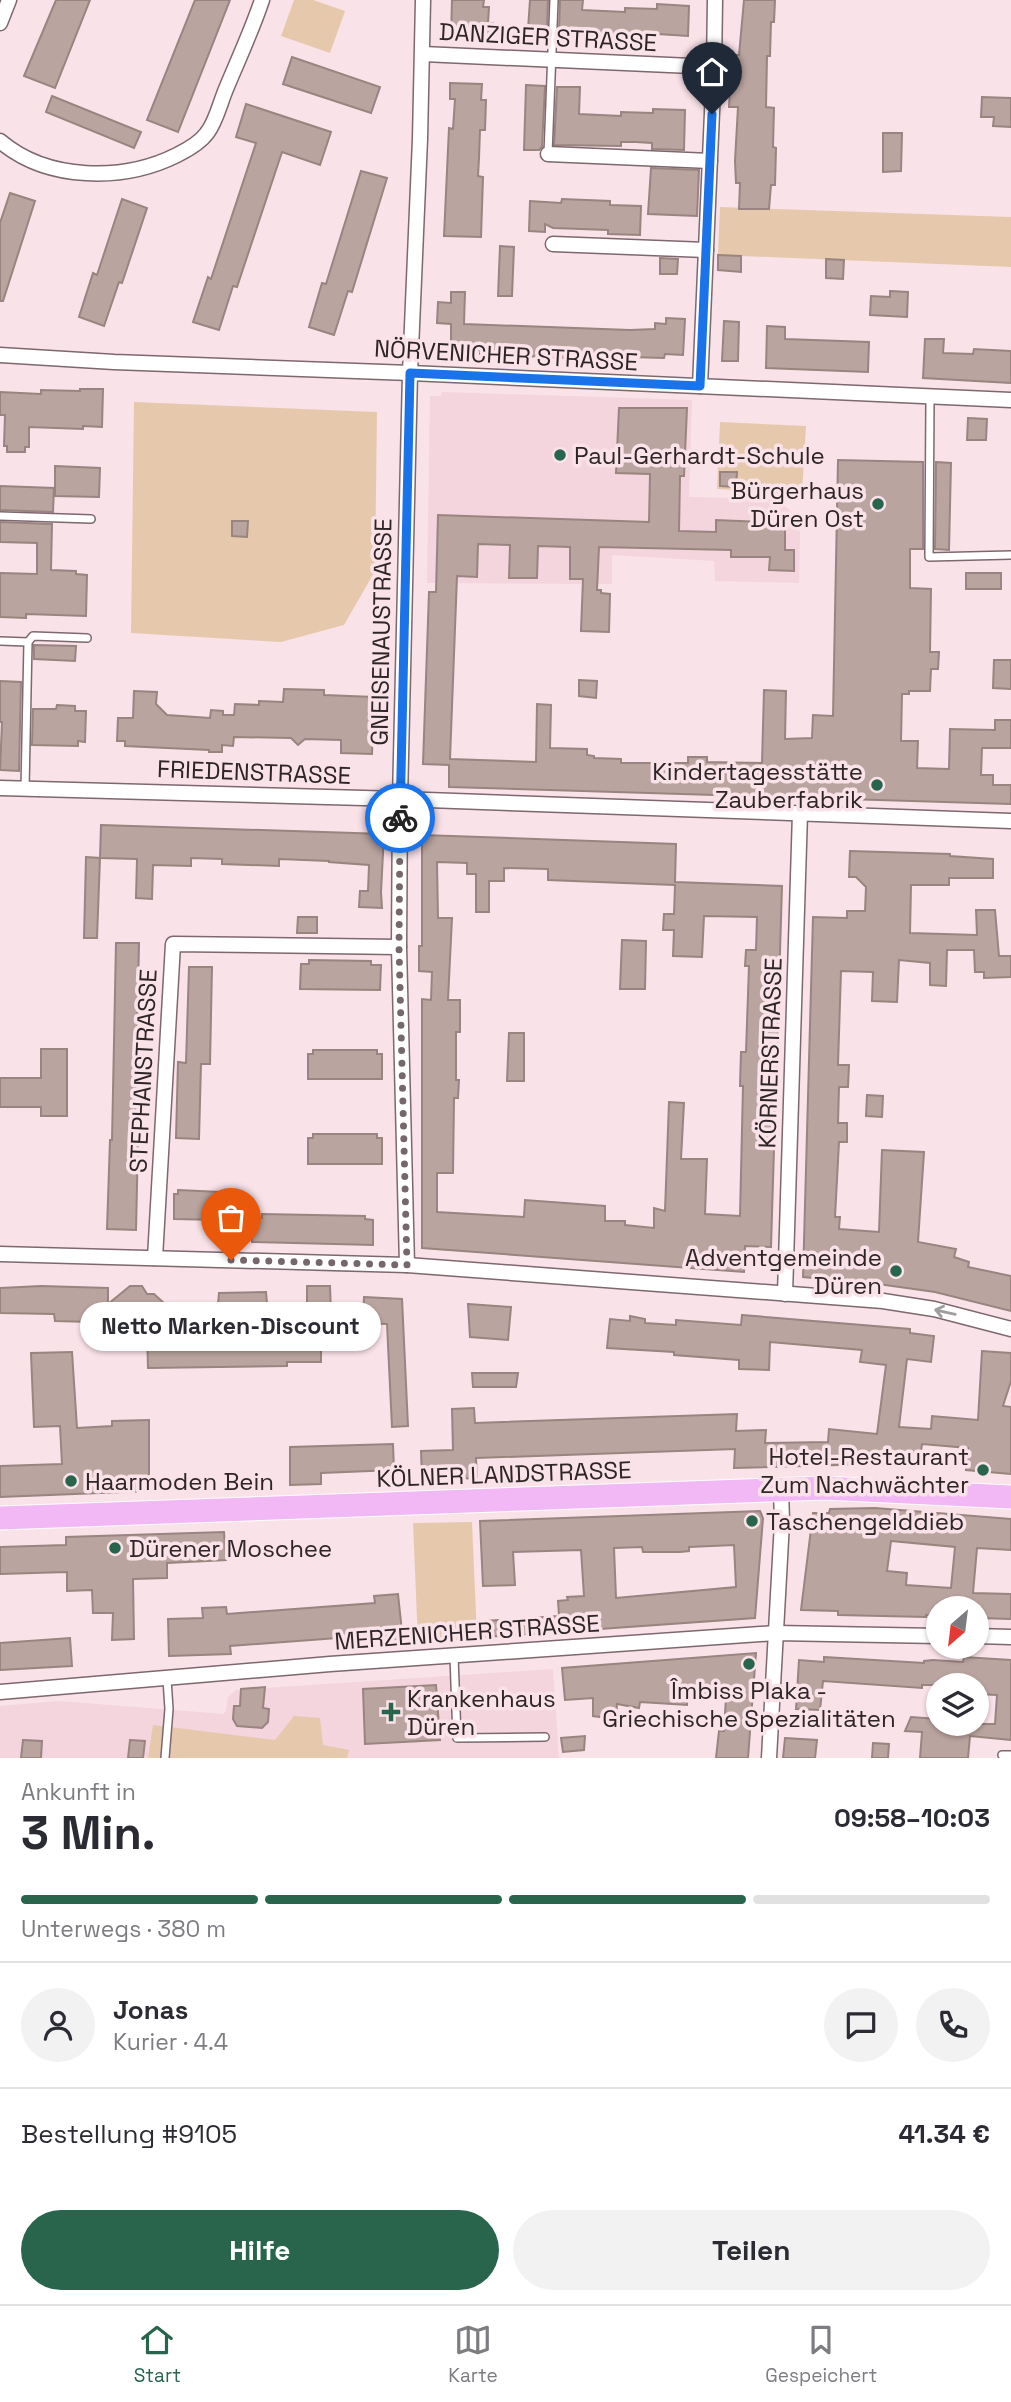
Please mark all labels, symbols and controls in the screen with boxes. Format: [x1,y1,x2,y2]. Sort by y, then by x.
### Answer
street label: DANZIGER STRASSE [438,16,658,58]
pin [682,42,742,114]
icon: home [693,53,731,91]
street label: NÖRVENICHER STRASSE [373,333,639,377]
place label: Paul-Gerhardt-Schule [574,440,825,471]
marker: Paul-Gerhardt-Schule [552,447,568,463]
place label: Bürgerhaus Düren Ost [731,475,864,534]
marker: Bürgerhaus Düren Ost [870,496,886,512]
street label: GNEISENAUSTRASSE [364,518,398,746]
street label: FRIEDENSTRASSE [156,753,352,791]
place label: Kindertagesstätte Zauberfabrik [652,756,863,815]
marker: Kindertagesstätte Zauberfabrik [869,777,885,793]
courier [365,783,435,853]
icon: bike [381,799,419,837]
street label: KÖRNERSTRASSE [751,957,789,1149]
street label: STEPHANSTRASSE [122,968,164,1174]
pin [201,1188,261,1260]
icon: bag [212,1199,250,1237]
place label: Adventgemeinde Düren [685,1242,882,1301]
marker: Adventgemeinde Düren [888,1263,904,1279]
callout: Netto Marken-Discount [80,1302,382,1351]
one-way arrow [934,1304,957,1318]
text: Netto Marken-Discount [101,1311,360,1341]
place label: Hotel-Restaurant Zum Nachwächter [760,1441,969,1500]
street label: KÖLNER LANDSTRASSE [376,1454,632,1494]
marker: Hotel-Restaurant Zum Nachwächter [975,1462,991,1478]
place label: Haarmoden Bein [85,1466,274,1497]
marker: Haarmoden Bein [63,1473,79,1489]
place label: Taschengelddieb [766,1506,964,1537]
marker: Taschengelddieb [744,1513,760,1529]
place label: Dürener Moschee [129,1533,332,1564]
marker: Dürener Moschee [107,1540,123,1556]
north arrow [926,1596,989,1659]
map controls [926,1596,989,1736]
street label: MERZENICHER STRASSE [333,1607,601,1657]
marker: Îmbiss Plaka - Griechische Spezialitäten [741,1656,757,1672]
button: layers [926,1673,989,1736]
place label: Îmbiss Plaka - Griechische Spezialitäten [602,1675,896,1734]
place label: Krankenhaus Düren [407,1683,556,1742]
marker: Krankenhaus Düren [381,1702,401,1722]
text: Ankunft in [21,1777,136,1807]
text: 09:58–10:03 [834,1801,990,1835]
text: 3 Min. [21,1804,156,1862]
text: Unterwegs · 380 m [21,1914,226,1944]
button: person [21,1988,95,2062]
button: chat [824,1988,898,2062]
button: phone [916,1988,990,2062]
text: Jonas [113,1993,188,2027]
text: Kurier · 4.4 [113,2027,228,2057]
text: Bestellung #9105 [21,2117,237,2151]
text: 41.34 € [898,2117,990,2151]
button: Hilfe [21,2210,499,2290]
button: Teilen [513,2210,990,2290]
tab: Start [134,2321,181,2388]
tab: Karte [448,2321,498,2388]
tab: Gespeichert [765,2321,877,2388]

